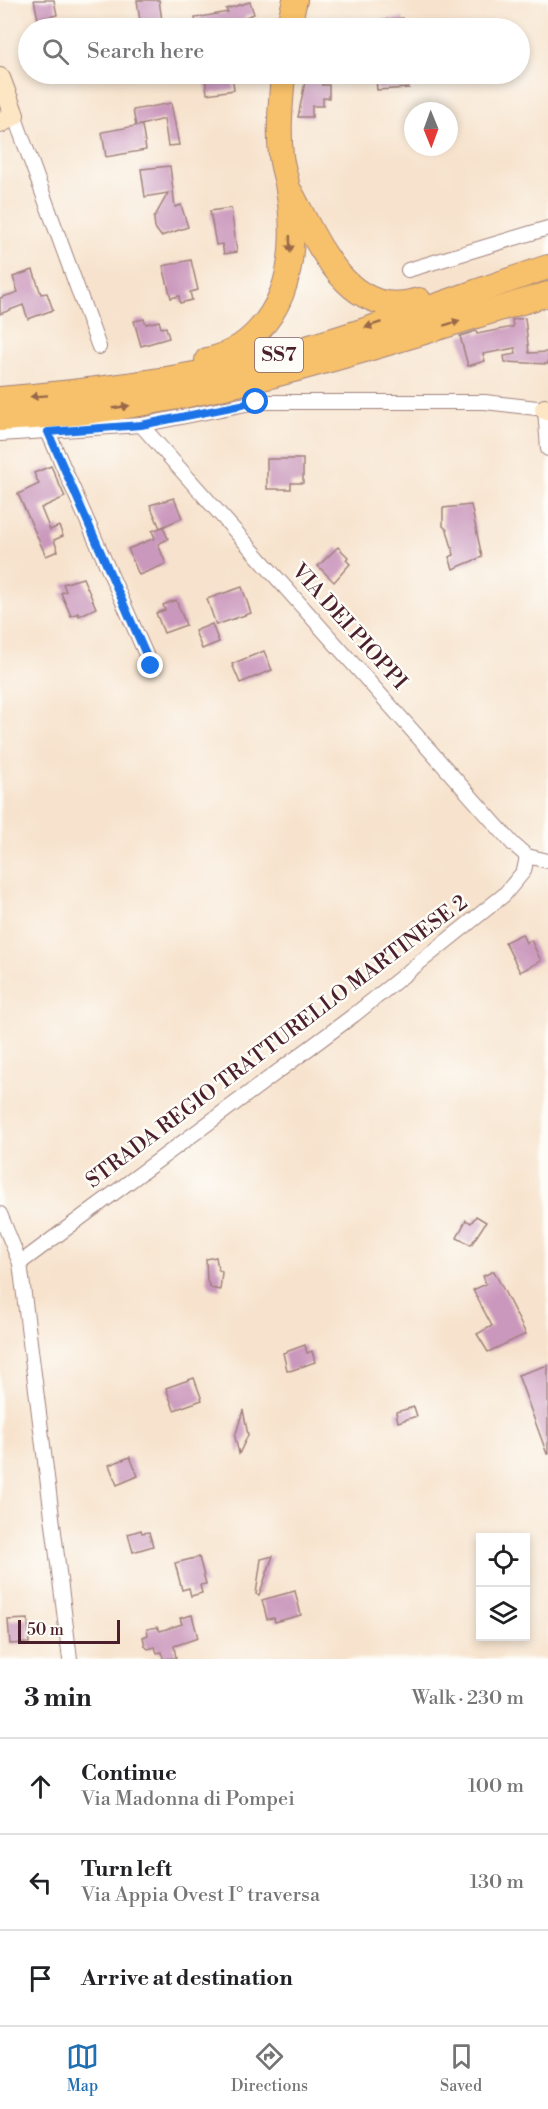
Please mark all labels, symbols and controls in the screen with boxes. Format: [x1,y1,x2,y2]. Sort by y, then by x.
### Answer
search box [18,18,530,84]
icon: search [39,35,72,68]
text: Search here [87,38,204,65]
north arrow [404,102,458,156]
one-way arrow [286,234,295,253]
one-way arrow [443,318,461,327]
one-way arrow [364,321,382,331]
road number: SS7 [255,338,303,372]
route start [242,388,268,414]
one-way arrow [30,391,49,401]
one-way arrow [111,402,130,411]
street label: VIA DEI PIOPPI [285,558,412,695]
route end [137,652,163,678]
street label: STRADA REGIO TRATTURELLO MARTINESE 2 [81,890,473,1194]
map controls [476,1533,530,1641]
button: locate [476,1533,530,1587]
button: layers [476,1587,530,1641]
scale bar [18,1617,120,1644]
text: 50 m [27,1620,64,1640]
text: 3 min [24,1682,92,1714]
text: Walk · 230 m [412,1686,524,1711]
text: Continue [81,1760,177,1787]
icon: ahead [24,1770,57,1803]
text: 100 m [468,1774,524,1799]
text: Via Madonna di Pompei [81,1787,295,1812]
text: Turn left [81,1856,172,1883]
icon: left [24,1866,57,1899]
text: 130 m [469,1870,524,1895]
text: Via Appia Ovest I° traversa [81,1883,320,1908]
icon: arrive [24,1962,57,1995]
text: Arrive at destination [81,1965,293,1992]
tab: Map [66,2040,99,2096]
tab: Directions [231,2040,308,2096]
tab: Saved [440,2040,482,2096]

